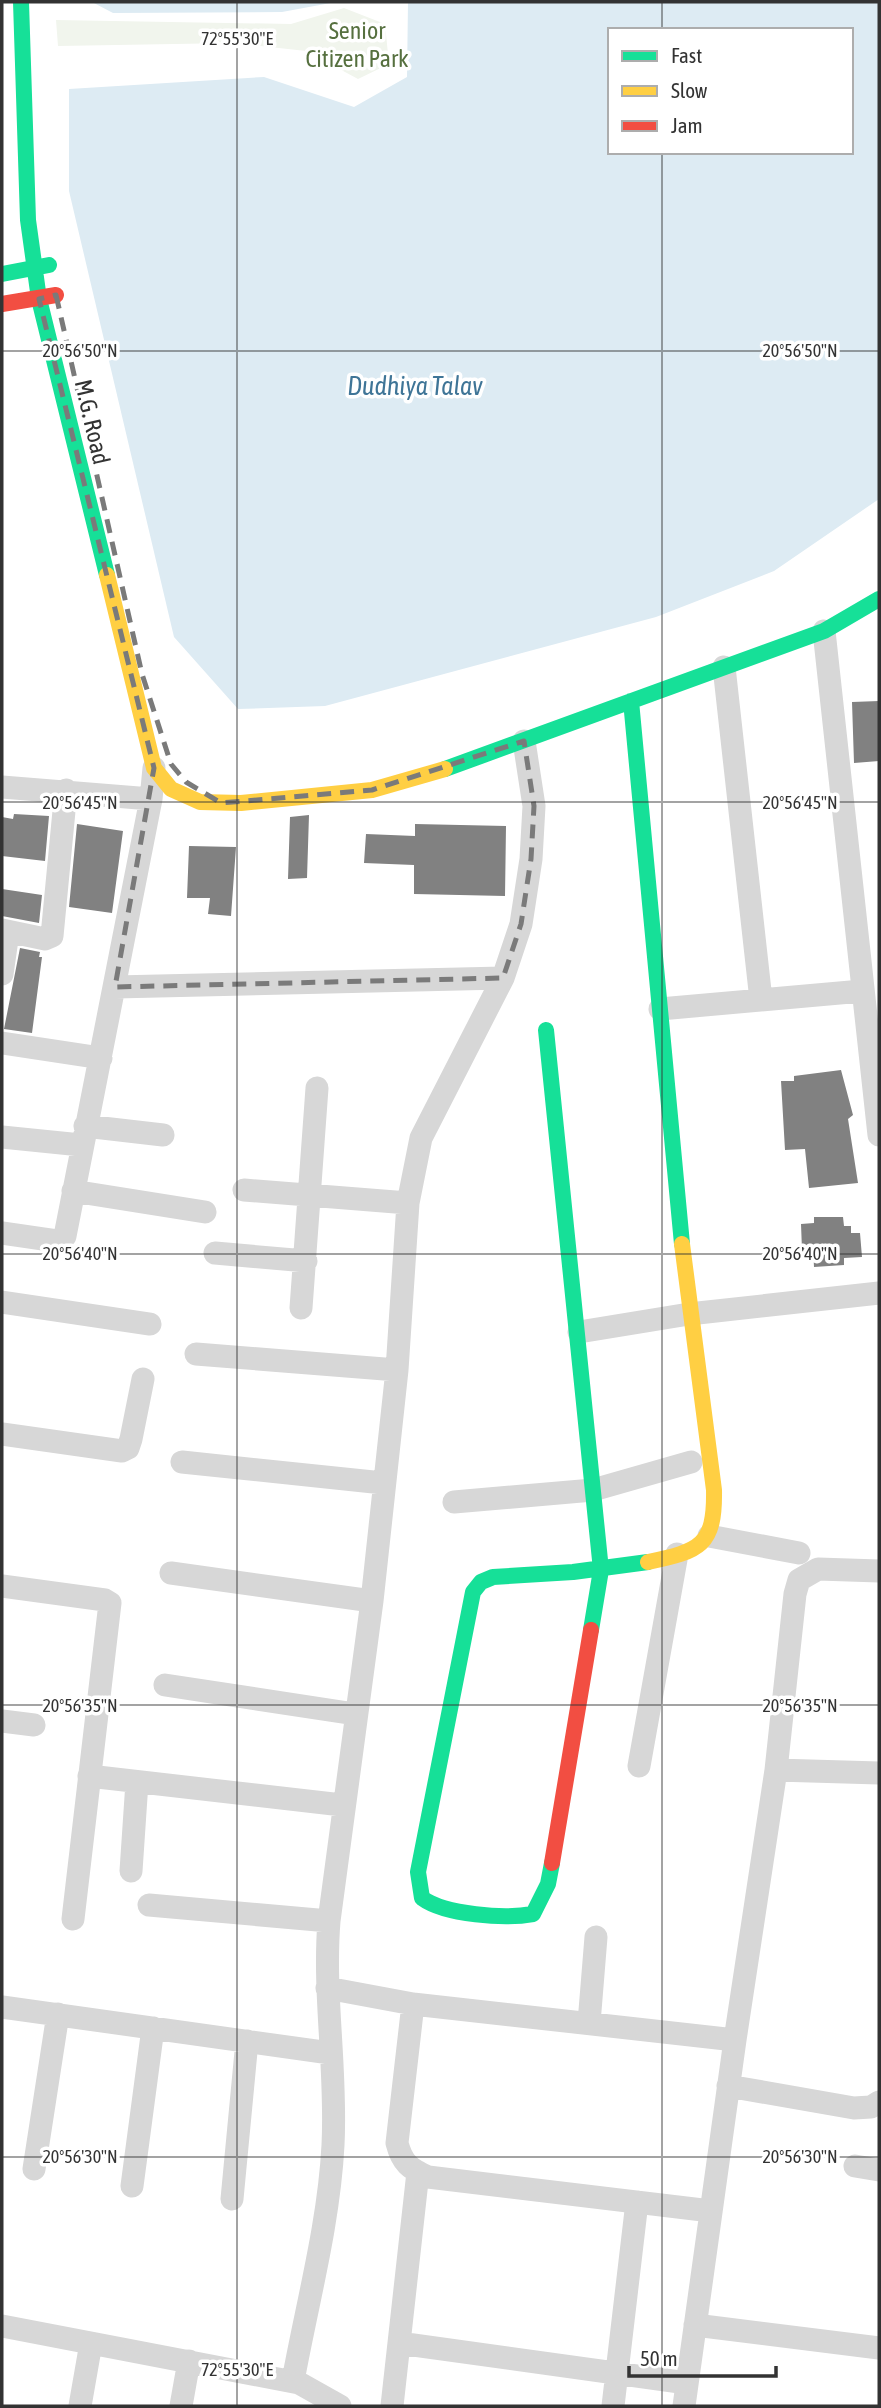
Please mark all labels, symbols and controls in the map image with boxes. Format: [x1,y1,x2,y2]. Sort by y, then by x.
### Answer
park label: Senior Citizen Park [305,17,409,72]
text: 72°55'30"E [201,28,273,49]
legend [608,28,853,154]
text: Fast [671,43,702,67]
text: Slow [671,78,708,102]
text: Jam [671,113,703,137]
text: 20°56'50"N [42,340,118,361]
text: 20°56'50"N [762,340,838,361]
water label: Dudhiya Talav [347,371,483,401]
street label: M.G. Road [70,377,115,467]
text: 20°56'45"N [42,792,118,813]
text: 20°56'45"N [762,792,838,813]
text: 20°56'40"N [42,1243,118,1264]
text: 20°56'40"N [762,1243,838,1264]
text: 20°56'35"N [42,1695,118,1716]
text: 20°56'35"N [762,1695,838,1716]
text: 20°56'30"N [42,2146,118,2167]
text: 20°56'30"N [762,2146,838,2167]
scale bar [629,2334,776,2378]
text: 50 m [640,2346,678,2370]
text: 72°55'30"E [201,2359,273,2380]

